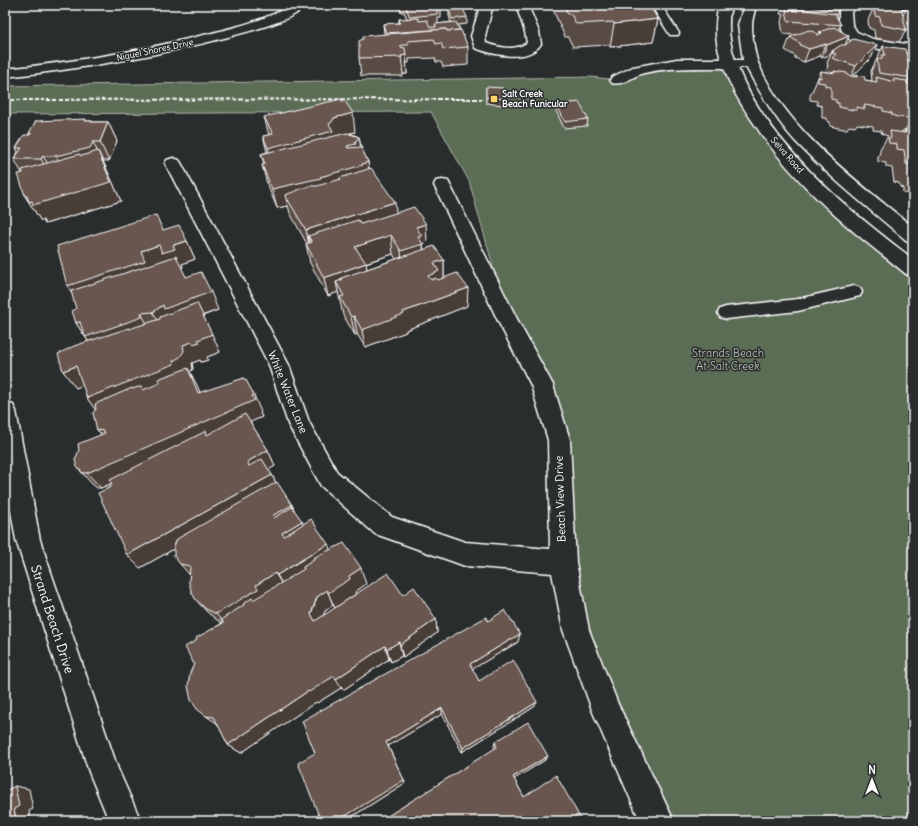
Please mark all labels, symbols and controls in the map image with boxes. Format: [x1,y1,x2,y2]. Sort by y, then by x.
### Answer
street label: Niguel Shores Drive [115,36,195,63]
place label: Salt Creek Beach Funicular [502,88,568,109]
marker: Salt Creek Beach Funicular [489,94,499,104]
street label: Selva Road [769,134,806,175]
park label: Strands Beach At Salt Creek [692,346,764,373]
street label: White Water Lane [265,349,311,435]
street label: Beach View Drive [551,455,569,542]
street label: Strand Beach Drive [27,563,78,676]
north arrow [852,760,892,800]
text: N [868,763,876,777]

